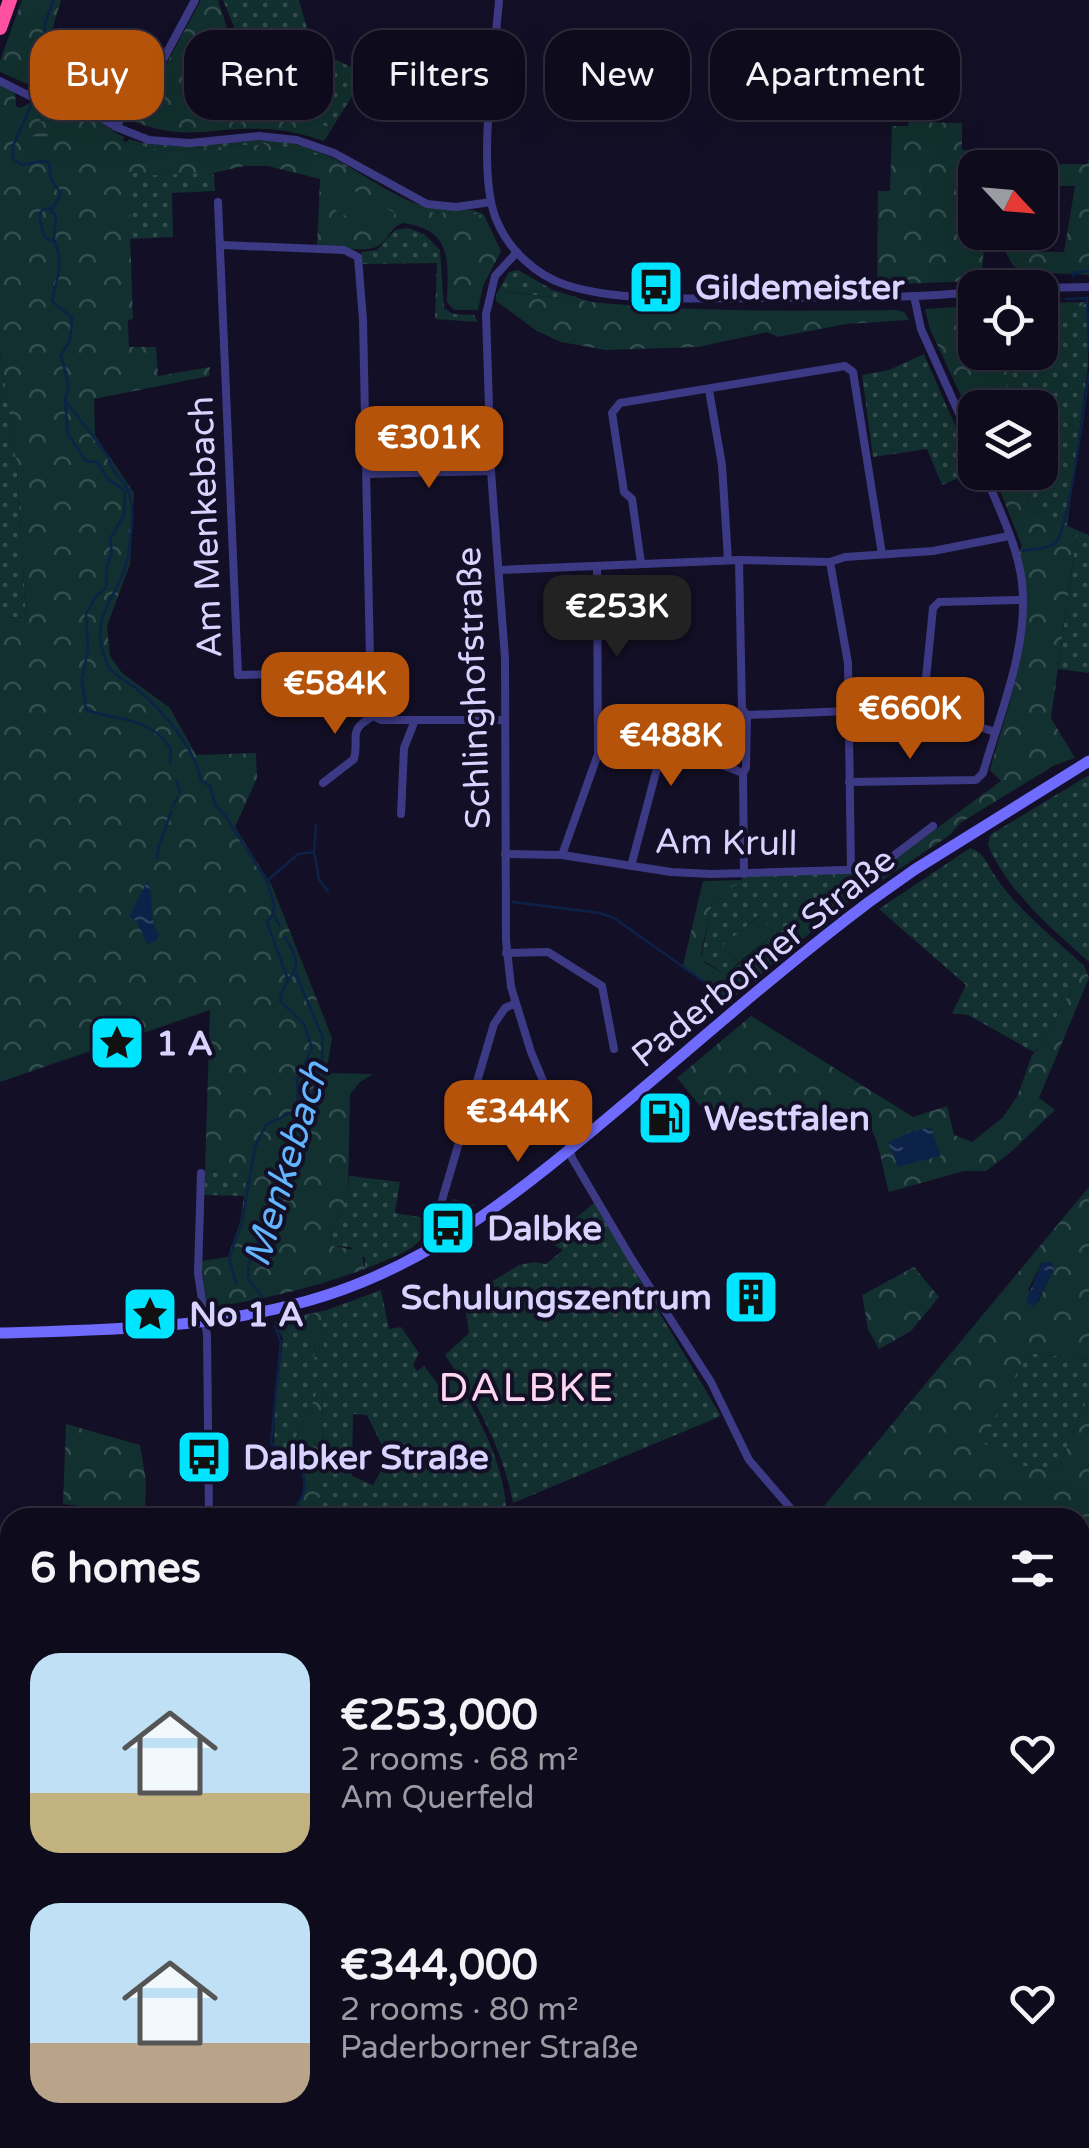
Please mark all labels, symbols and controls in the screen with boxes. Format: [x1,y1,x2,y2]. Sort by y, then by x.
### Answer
chip: Buy [30,30,164,120]
chip: Rent [184,30,333,120]
chip: Filters [353,30,525,120]
chip: New [545,30,690,120]
chip: Apartment [710,30,960,120]
north arrow [958,150,1058,250]
map controls [958,150,1058,490]
bus stop icon: Gildemeister [626,257,686,317]
place label: Gildemeister [695,267,905,309]
button: locate [958,270,1058,370]
button: layers [958,390,1058,490]
street label: Am Menkebach [180,395,232,659]
pin: €301K [359,406,499,491]
text: €301K [377,419,481,457]
street label: Schlinghofstraße [448,546,500,830]
pin: €253K [547,575,687,660]
text: €253K [565,588,669,626]
pin: €584K [265,652,405,737]
text: €584K [283,665,387,703]
pin: €660K [840,677,980,762]
text: €660K [858,690,962,728]
pin: €488K [601,704,741,789]
text: €488K [619,717,723,755]
street label: Am Krull [654,821,798,865]
street label: Paderborner Straße [624,839,904,1077]
place icon: 1 A [87,1013,147,1073]
place label: 1 A [156,1023,213,1065]
water label: Menkebach [234,1056,340,1272]
pin: €344K [448,1080,588,1165]
fuel station icon: Westfalen [635,1088,695,1148]
text: €344K [466,1093,570,1131]
place label: Westfalen [704,1098,870,1140]
bus stop icon: Dalbke [418,1198,478,1258]
place label: Dalbke [487,1208,602,1250]
building icon: Schulungszentrum [721,1267,781,1327]
place label: Schulungszentrum [401,1277,712,1319]
place icon: No 1 A [120,1284,180,1344]
place label: No 1 A [189,1294,304,1336]
district label: DALBKE [438,1364,616,1412]
bus stop icon: Dalbker Straße [174,1427,234,1487]
place label: Dalbker Straße [243,1437,489,1479]
icon: filters [1005,1541,1060,1596]
text: 6 homes [30,1543,201,1594]
text: €253,000 [340,1690,538,1741]
icon: home [110,1693,230,1813]
icon: heart [1005,1726,1060,1781]
text: 2 rooms · 68 m² [340,1741,579,1779]
text: Am Querfeld [340,1779,535,1817]
text: €344,000 [340,1940,538,1991]
icon: home [110,1943,230,2063]
icon: heart [1005,1976,1060,2031]
text: 2 rooms · 80 m² [340,1991,579,2029]
text: Paderborner Straße [340,2029,638,2067]

